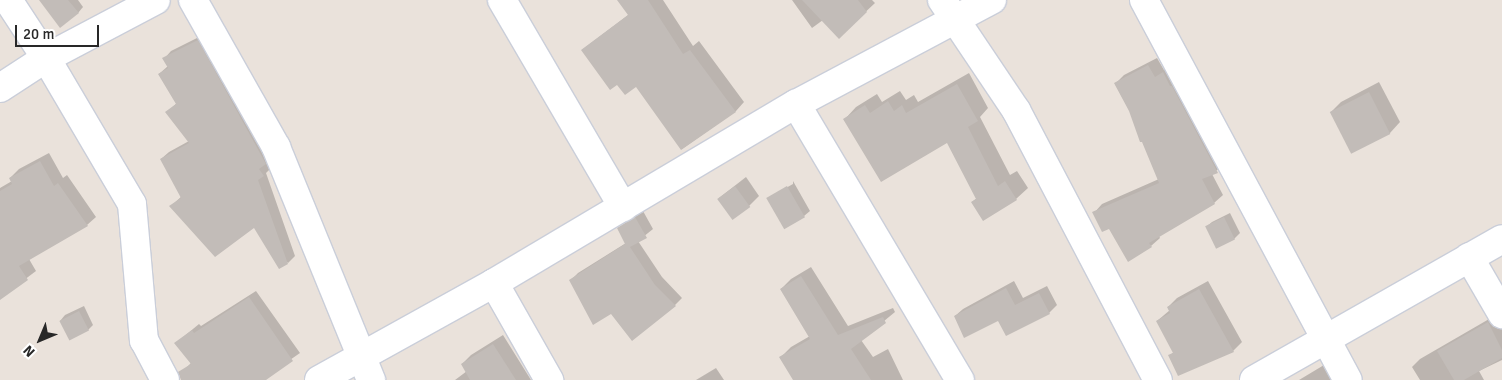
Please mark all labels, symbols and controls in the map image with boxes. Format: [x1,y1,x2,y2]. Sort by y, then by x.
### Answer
scale bar [18,15,101,47]
text: 20 m [23,25,54,43]
north arrow [15,315,65,365]
text: N [20,342,38,360]

